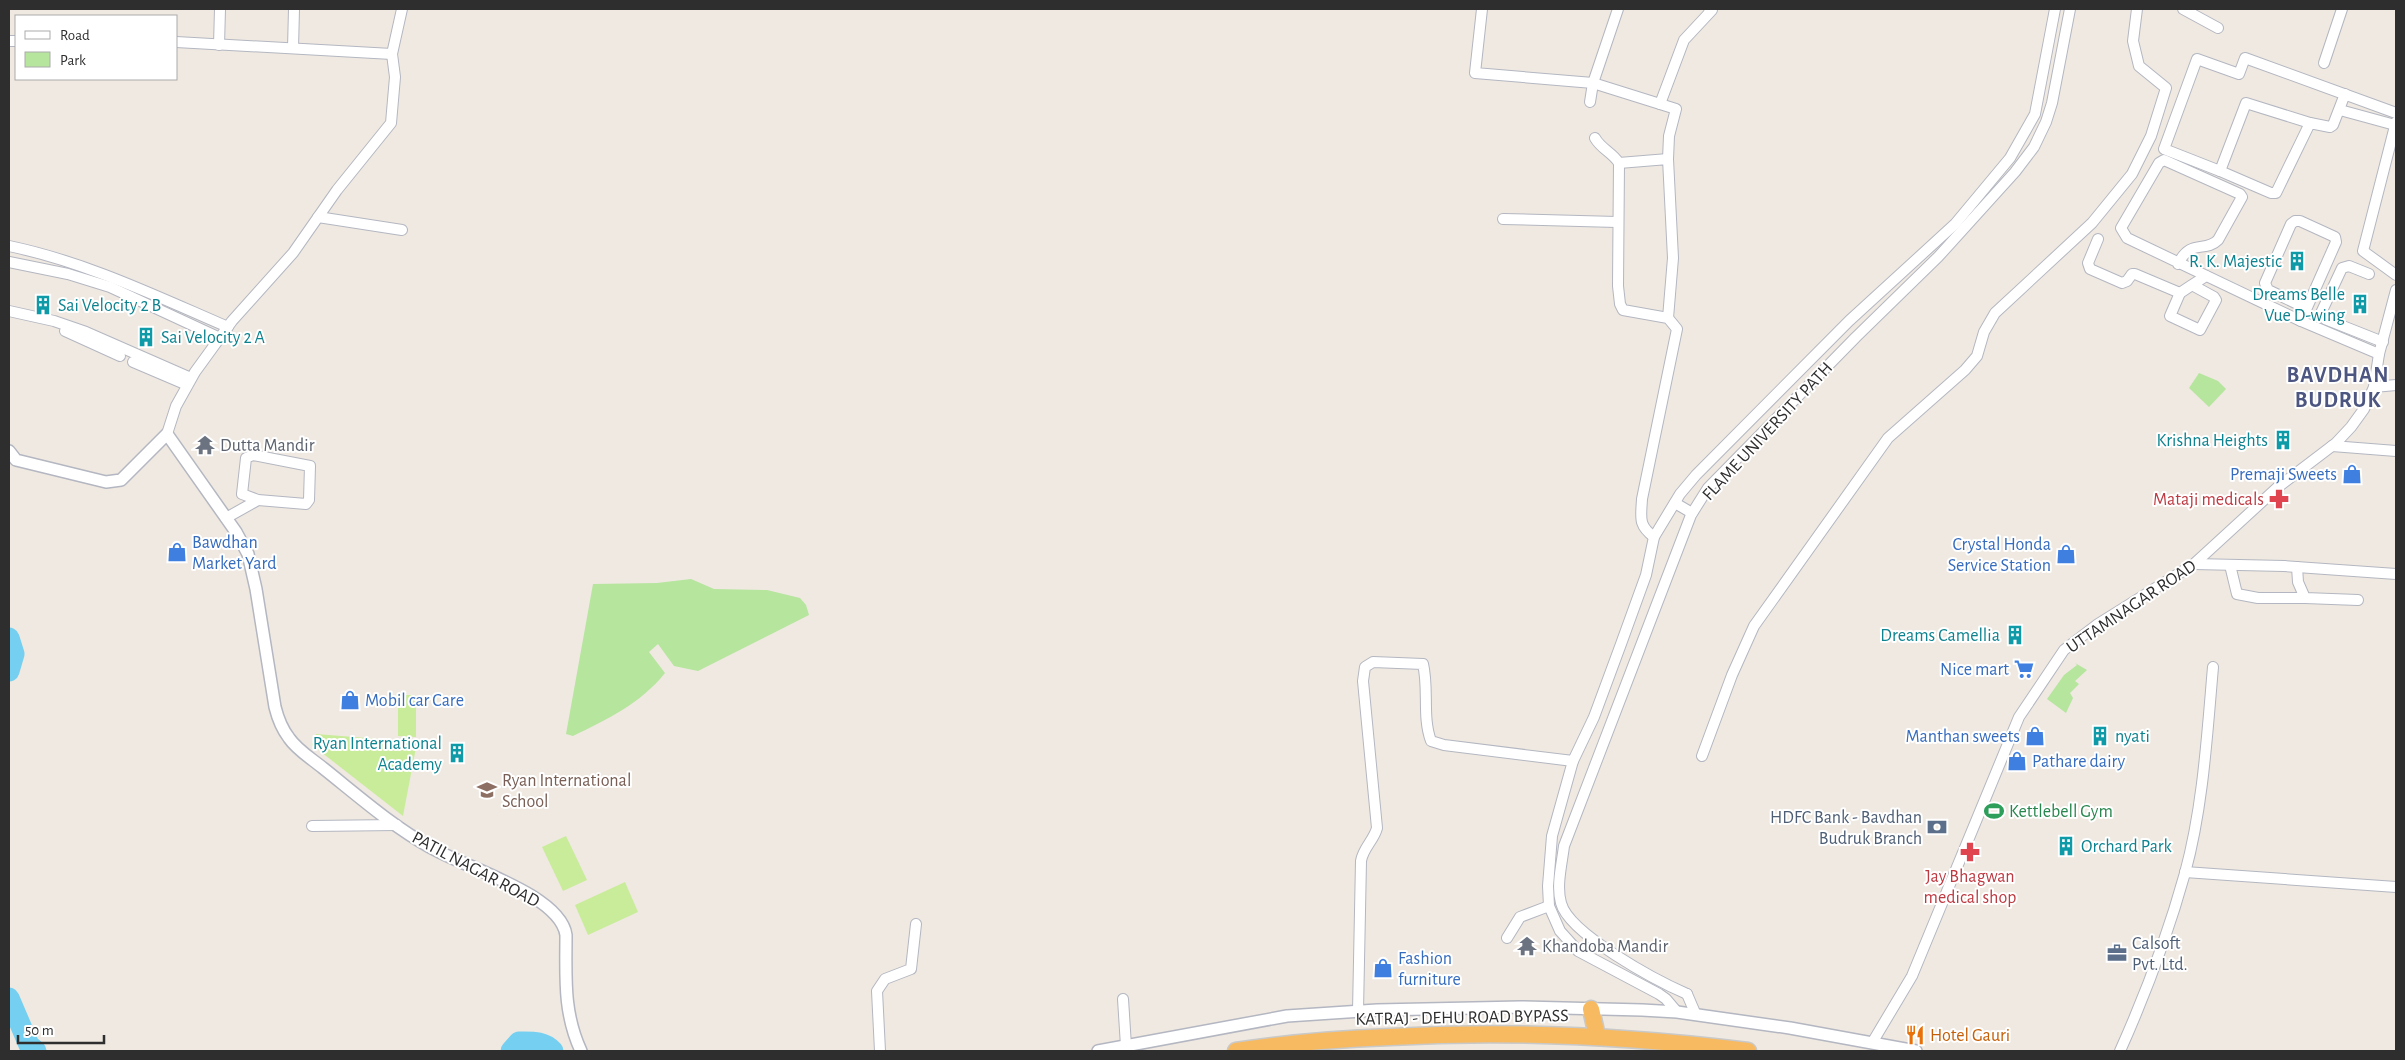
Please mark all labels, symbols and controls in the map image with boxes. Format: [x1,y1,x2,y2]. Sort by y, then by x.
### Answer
legend [15,15,178,80]
text: Road [60,28,90,43]
text: Park [60,53,86,68]
building icon: R. K. Majestic [2286,250,2308,272]
place label: R. K. Majestic [2189,253,2282,271]
place label: Dreams Belle Vue D-wing [2252,286,2345,325]
building icon: Dreams Belle Vue D-wing [2349,293,2371,315]
building icon: Sai Velocity 2 B [32,294,54,316]
place label: Sai Velocity 2 B [58,297,161,315]
building icon: Sai Velocity 2 A [135,326,157,348]
place label: Sai Velocity 2 A [161,329,266,347]
street label: FLAME UNIVERSITY PATH [1699,359,1836,504]
district label: BAVDHAN BUDRUK [2286,364,2390,411]
building icon: Krishna Heights [2272,429,2294,451]
place label: Krishna Heights [2157,432,2268,450]
temple icon: Dutta Mandir [194,434,216,456]
place label: Dutta Mandir [220,437,315,455]
shop icon: Premaji Sweets [2341,463,2363,485]
place label: Premaji Sweets [2230,466,2337,484]
pharmacy icon: Mataji medicals [2268,488,2290,510]
place label: Mataji medicals [2153,491,2264,509]
place label: Bawdhan Market Yard [192,534,277,573]
place label: Crystal Honda Service Station [1948,536,2051,575]
shop icon: Bawdhan Market Yard [166,541,188,563]
shop icon: Crystal Honda Service Station [2055,543,2077,565]
street label: UTTAMNAGAR ROAD [2063,557,2200,657]
building icon: Dreams Camellia [2004,624,2026,646]
place label: Dreams Camellia [1880,627,2000,645]
supermarket icon: Nice mart [2013,658,2035,680]
place label: Nice mart [1940,661,2009,679]
shop icon: Mobil car Care [339,689,361,711]
place label: Mobil car Care [365,692,464,710]
shop icon: Manthan sweets [2024,725,2046,747]
building icon: nyati [2089,725,2111,747]
place label: Manthan sweets [1906,728,2020,746]
place label: nyati [2115,728,2150,746]
place label: Ryan International Academy [313,735,442,774]
building icon: Ryan International Academy [446,742,468,764]
shop icon: Pathare dairy [2006,750,2028,772]
place label: Pathare dairy [2032,753,2126,771]
place label: Ryan International School [502,772,631,811]
school or university icon: Ryan International School [476,779,498,801]
sports icon: Kettlebell Gym [1983,800,2005,822]
place label: Kettlebell Gym [2009,803,2113,821]
place label: HDFC Bank - Bavdhan Budruk Branch [1770,809,1922,848]
bank icon: HDFC Bank - Bavdhan Budruk Branch [1926,816,1948,838]
street label: PATIL NAGAR ROAD [409,829,542,911]
building icon: Orchard Park [2055,835,2077,857]
place label: Orchard Park [2081,838,2173,856]
pharmacy icon: Jay Bhagwan medical shop [1959,841,1981,863]
place label: Jay Bhagwan medical shop [1924,868,2016,907]
temple icon: Khandoba Mandir [1516,935,1538,957]
place label: Calsoft Pvt. Ltd. [2132,935,2188,974]
place label: Khandoba Mandir [1542,938,1668,956]
office icon: Calsoft Pvt. Ltd. [2106,942,2128,964]
place label: Fashion furniture [1398,950,1461,989]
shop icon: Fashion furniture [1372,957,1394,979]
street label: KATRAJ - DEHU ROAD BYPASS [1355,1007,1569,1029]
scale bar [18,1012,104,1044]
text: 50 m [25,1023,54,1038]
restaurant icon: Hotel Gauri [1904,1024,1926,1046]
place label: Hotel Gauri [1930,1027,2010,1045]

